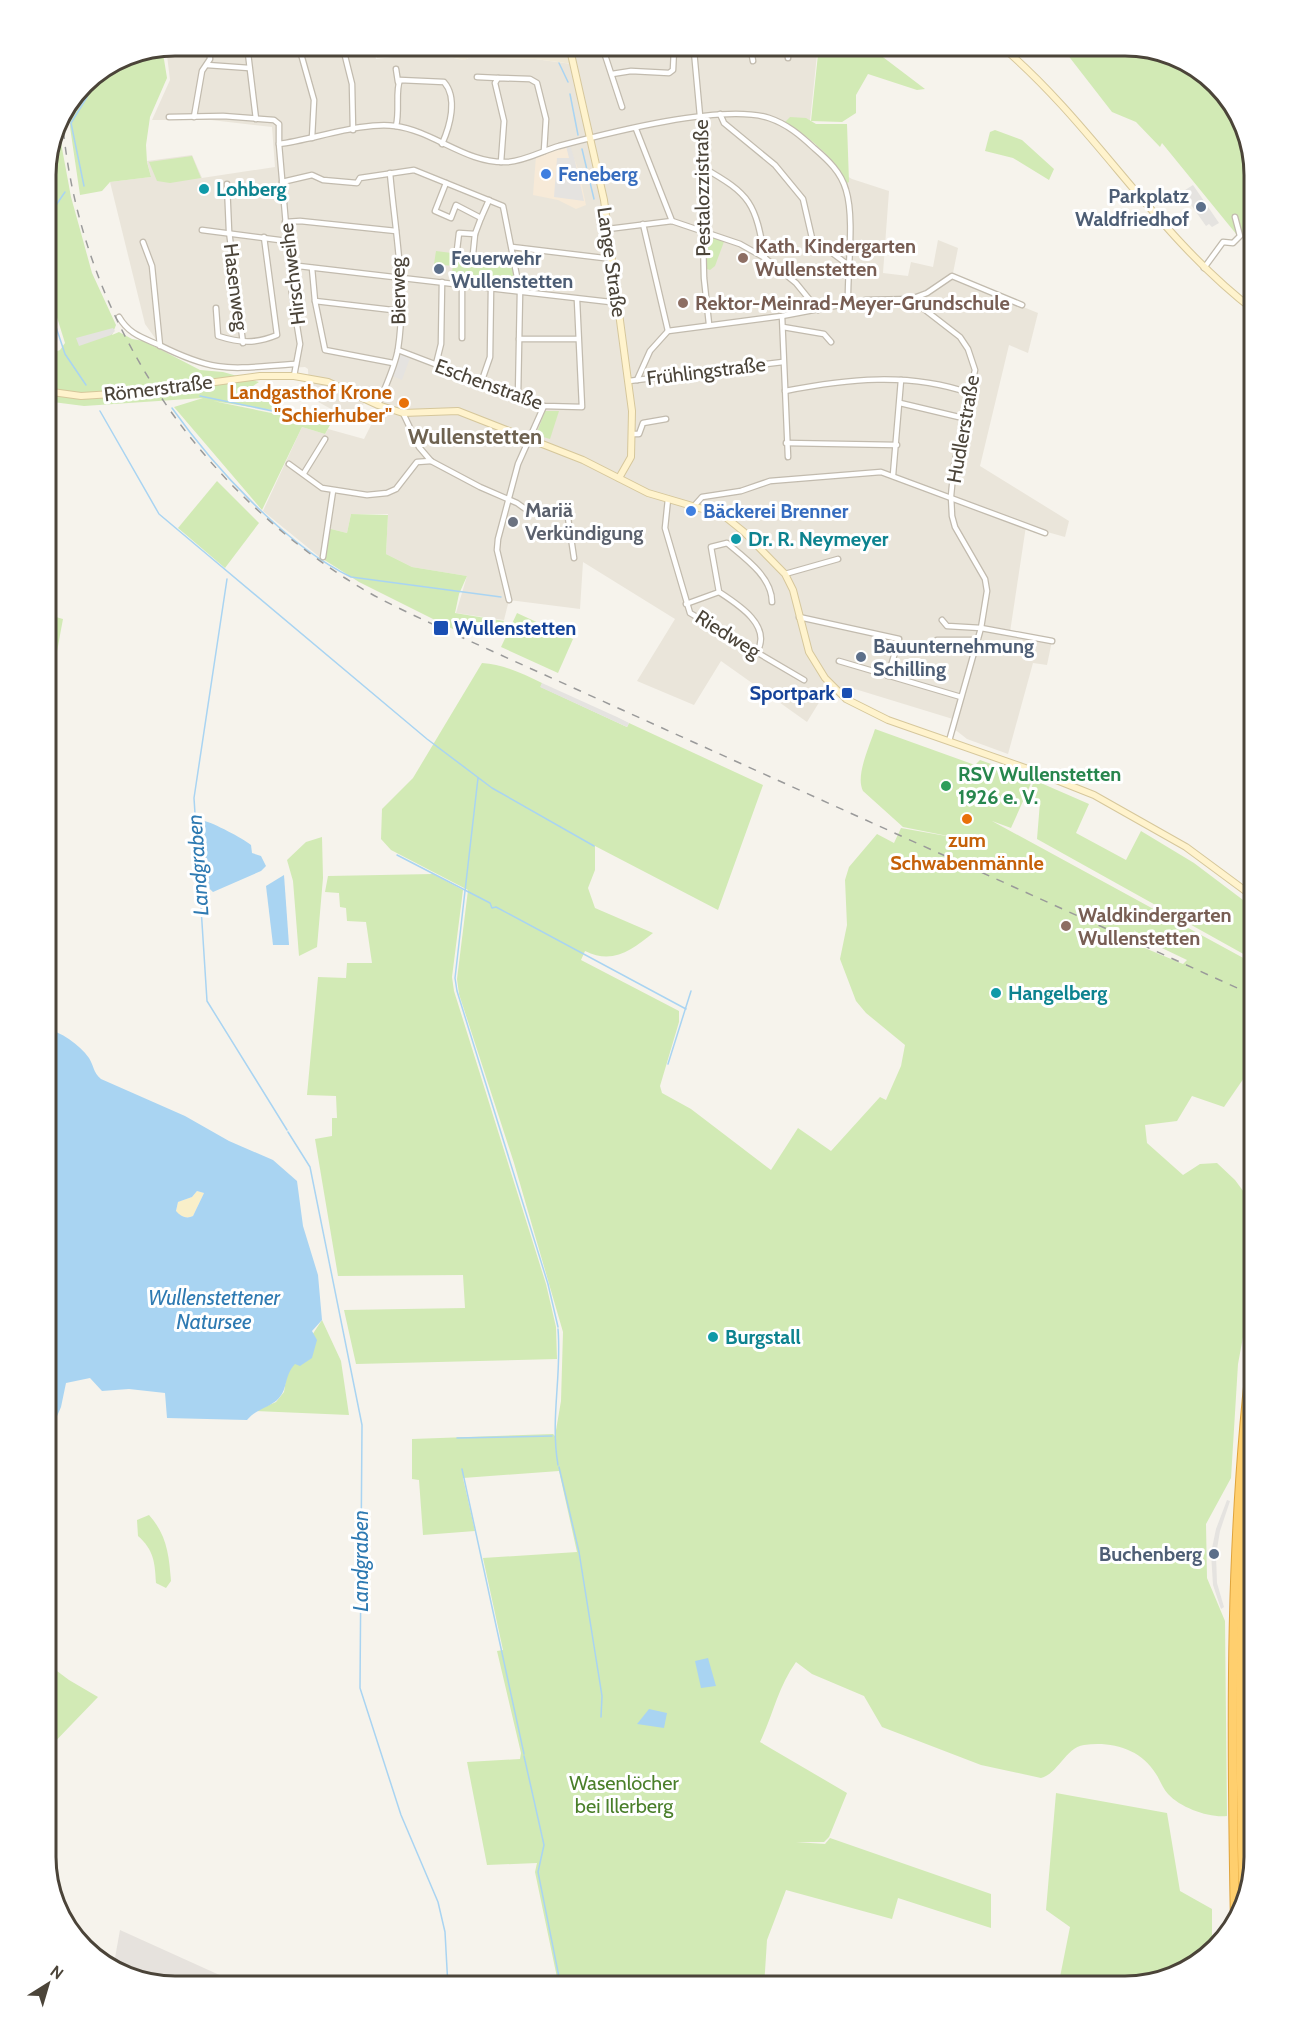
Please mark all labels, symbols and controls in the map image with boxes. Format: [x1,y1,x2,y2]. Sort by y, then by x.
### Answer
street label: Pestalozzistraße [689,119,715,257]
place label: Feneberg [558,162,638,186]
marker: Feneberg [539,167,553,181]
place label: Lohberg [216,177,287,201]
marker: Lohberg [197,182,211,196]
place label: Parkplatz Waldfriedhof [1075,184,1190,231]
marker: Parkplatz Waldfriedhof [1194,200,1208,214]
street label: Lange Straße [592,205,632,319]
street label: Hirschweihe [274,222,310,326]
place label: Kath. Kindergarten Wullenstetten [755,234,916,281]
street label: Hasenweg [219,242,253,333]
place label: Feuerwehr Wullenstetten [451,246,573,293]
marker: Kath. Kindergarten Wullenstetten [736,251,750,265]
street label: Bierweg [385,256,411,325]
marker: Feuerwehr Wullenstetten [432,262,446,276]
place label: Rektor-Meinrad-Meyer-Grundschule [695,291,1010,315]
marker: Rektor-Meinrad-Meyer-Grundschule [676,296,690,310]
street label: Frühlingstraße [645,352,767,390]
street label: Eschenstraße [432,353,546,415]
street label: Römerstraße [102,369,214,407]
street label: Hudlerstraße [942,373,984,485]
place label: Landgasthof Krone "Schierhuber" [229,380,392,427]
marker: Landgasthof Krone "Schierhuber" [397,396,411,410]
district label: Wullenstetten [408,423,542,450]
place label: Mariä Verkündigung [525,498,643,545]
place label: Bäckerei Brenner [703,499,849,523]
marker: Bäckerei Brenner [684,504,698,518]
marker: Mariä Verkündigung [506,515,520,529]
place label: Dr. R. Neymeyer [748,527,889,551]
marker: Dr. R. Neymeyer [729,532,743,546]
street label: Riedweg [691,605,766,664]
place label: Wullenstetten [454,616,576,640]
marker: Wullenstetten [432,619,450,637]
place label: Bauunternehmung Schilling [873,634,1034,681]
marker: Bauunternehmung Schilling [854,650,868,664]
place label: Sportpark [750,681,835,705]
marker: Sportpark [840,686,854,700]
place label: RSV Wullenstetten 1926 e. V. [958,762,1121,809]
marker: RSV Wullenstetten 1926 e. V. [939,779,953,793]
marker: zum Schwabenmännle [960,812,974,826]
water label: Landgraben [181,814,214,917]
place label: zum Schwabenmännle [890,828,1044,875]
place label: Waldkindergarten Wullenstetten [1078,903,1232,950]
marker: Waldkindergarten Wullenstetten [1059,919,1073,933]
place label: Hangelberg [1008,981,1107,1005]
marker: Hangelberg [989,986,1003,1000]
water label: Wullenstettener Natursee [148,1285,282,1334]
place label: Burgstall [725,1325,801,1349]
marker: Burgstall [706,1330,720,1344]
water label: Landgraben [348,1510,373,1612]
place label: Buchenberg [1099,1542,1202,1566]
marker: Buchenberg [1207,1547,1221,1561]
park label: Wasenlöcher bei Illerberg [569,1771,679,1818]
north arrow [18,1954,78,2014]
text: N [46,1961,67,1983]

